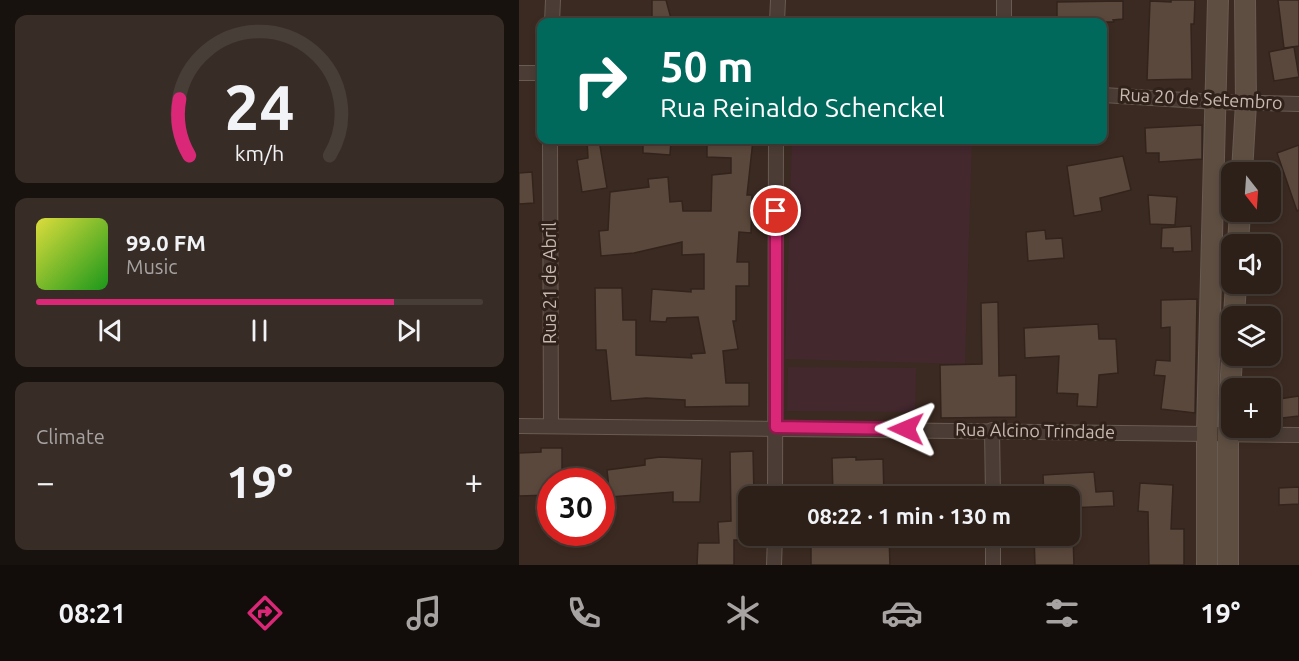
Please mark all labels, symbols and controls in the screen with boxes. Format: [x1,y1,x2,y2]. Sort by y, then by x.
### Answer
icon: right [561,42,639,120]
text: 50 m [660,43,754,90]
text: 24 [224,72,295,142]
street label: Rua 20 de Setembro [1119,84,1283,112]
text: Rua Reinaldo Schenckel [660,92,945,122]
text: km/h [235,142,284,166]
north arrow [1221,162,1281,222]
map controls [1221,162,1281,438]
pin [750,185,801,236]
icon: arrive [759,194,792,227]
street label: Rua 21 de Abril [539,222,559,344]
text: 99.0 FM [126,230,206,255]
button: sound [1221,234,1281,294]
text: Music [126,255,178,278]
button: layers [1221,306,1281,366]
icon: previous [94,314,127,347]
icon: pause [243,314,276,347]
icon: next [392,314,425,347]
button: + [1221,378,1281,438]
position arrow [874,397,938,461]
street label: Rua Alcino Trindade [955,419,1115,441]
text: Climate [36,425,105,448]
text: 19° [226,456,293,507]
text: − [36,463,55,500]
text: + [464,463,483,500]
speed limit sign: 30 [537,468,615,546]
text: 08:22 · 1 min · 130 m [807,503,1011,528]
icon: directions [244,592,286,634]
icon: music [403,592,445,634]
icon: phone [563,592,605,634]
icon: climate [722,592,764,634]
icon: car [881,592,923,634]
icon: filters [1041,592,1083,634]
text: 08:21 [59,598,126,628]
text: 19° [1200,598,1240,628]

